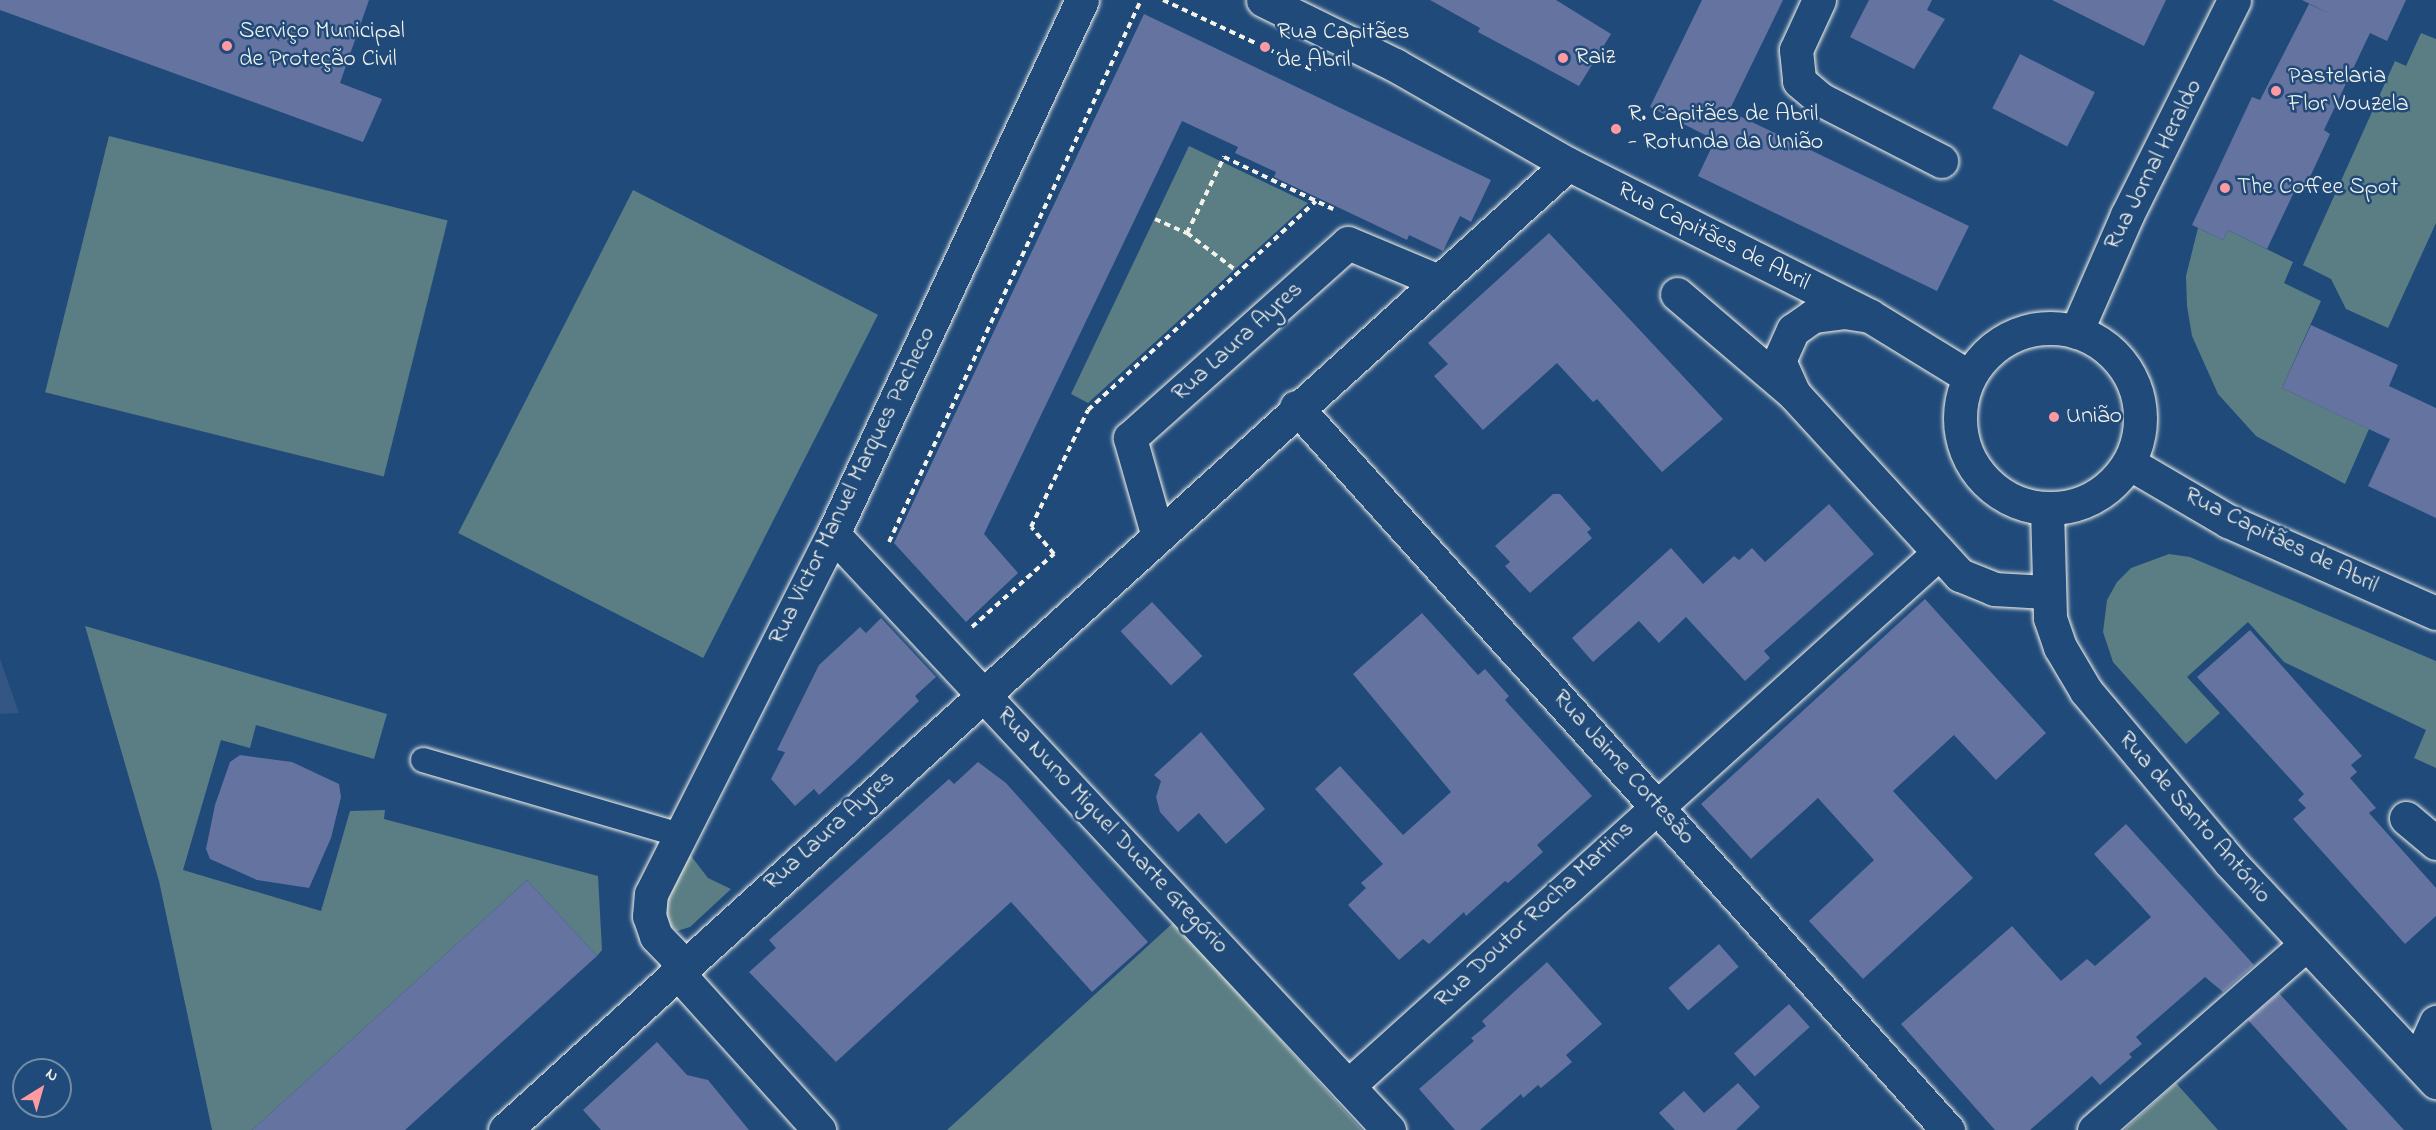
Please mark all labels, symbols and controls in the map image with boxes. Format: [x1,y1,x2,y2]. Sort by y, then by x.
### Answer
place label: Serviço Municipal de Proteção Civil [239,18,405,74]
place label: Rua Capitães de Abril [1277,19,1410,75]
marker: Serviço Municipal de Proteção Civil [220,39,234,53]
marker: Rua Capitães de Abril [1258,40,1272,54]
place label: Raiz [1575,44,1616,72]
marker: Raiz [1556,51,1570,65]
place label: Pastelaria Flor Vouzela [2288,63,2409,119]
street label: Rua Jornal Heraldo [2099,75,2209,255]
marker: Pastelaria Flor Vouzela [2269,84,2283,98]
place label: R. Capitães de Abril - Rotunda da União [1628,101,1823,157]
marker: R. Capitães de Abril - Rotunda da União [1609,122,1623,136]
place label: The Coffee Spot [2237,174,2398,202]
street label: Rua Capitães de Abril [1612,176,1814,298]
marker: The Coffee Spot [2218,181,2232,195]
street label: Rua Laura Ayres [1167,276,1309,408]
street label: Rua Victor Manuel Marques Pacheco [763,322,943,650]
place label: União [2066,403,2122,431]
marker: União [2047,410,2061,424]
street label: Rua Capitães de Abril [2179,482,2383,600]
street label: Rua Jaime Cortesão [1546,684,1700,852]
street label: Rua Nuno Miguel Duarte Gregório [990,701,1234,961]
street label: Rua de Santo António [2111,726,2277,910]
street label: Rua Laura Ayres [759,765,901,897]
street label: Rua Doutor Rocha Martins [1429,815,1641,1015]
north arrow [12,1058,72,1118]
text: N [40,1062,63,1088]

